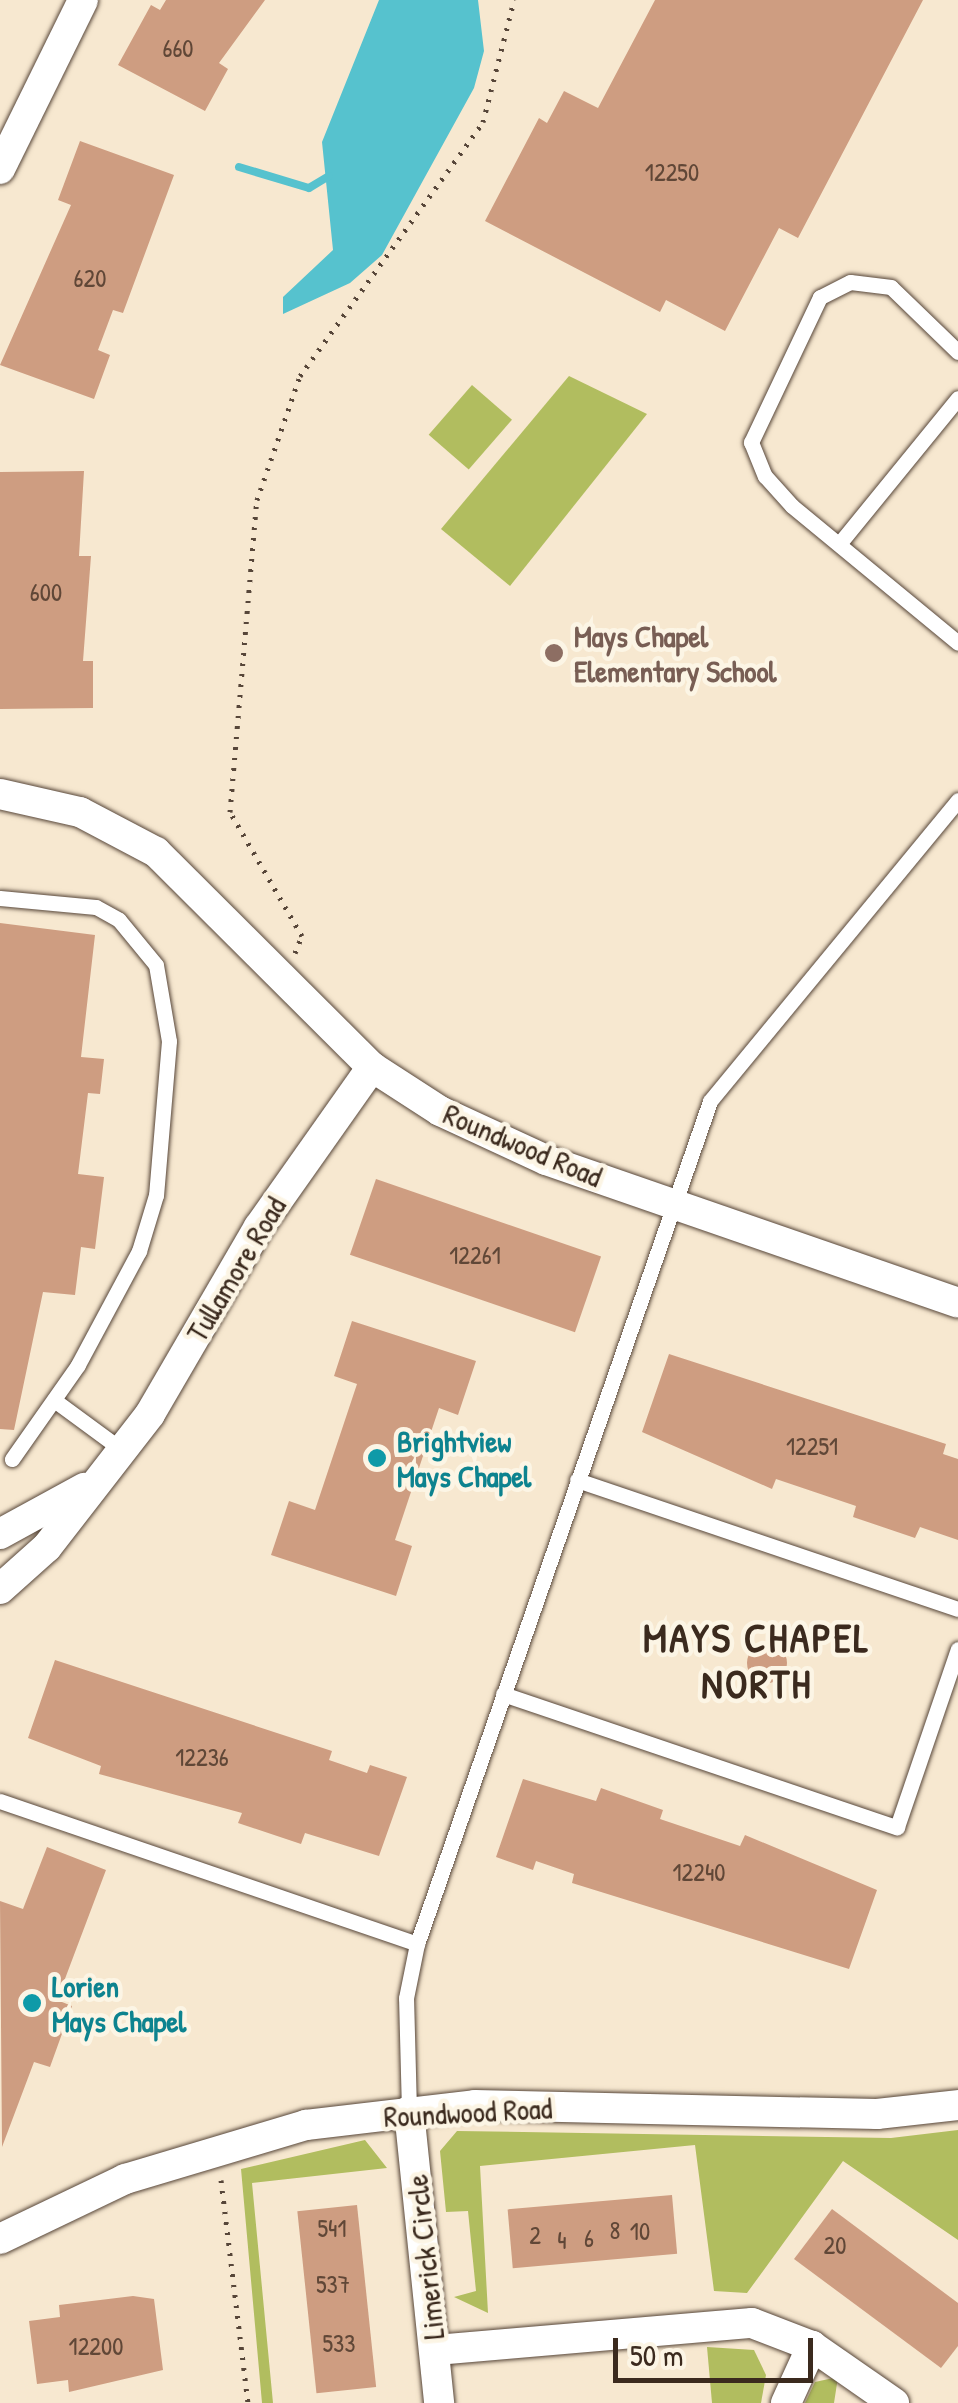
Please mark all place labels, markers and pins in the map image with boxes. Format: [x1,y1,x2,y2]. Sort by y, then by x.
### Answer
place label: Mays Chapel Elementary School [574,618,776,688]
marker: Mays Chapel Elementary School [543,642,565,664]
place label: Brightview Mays Chapel [397,1423,531,1494]
marker: Brightview Mays Chapel [366,1447,388,1469]
place label: Lorien Mays Chapel [52,1968,186,2038]
marker: Lorien Mays Chapel [21,1992,43,2014]

